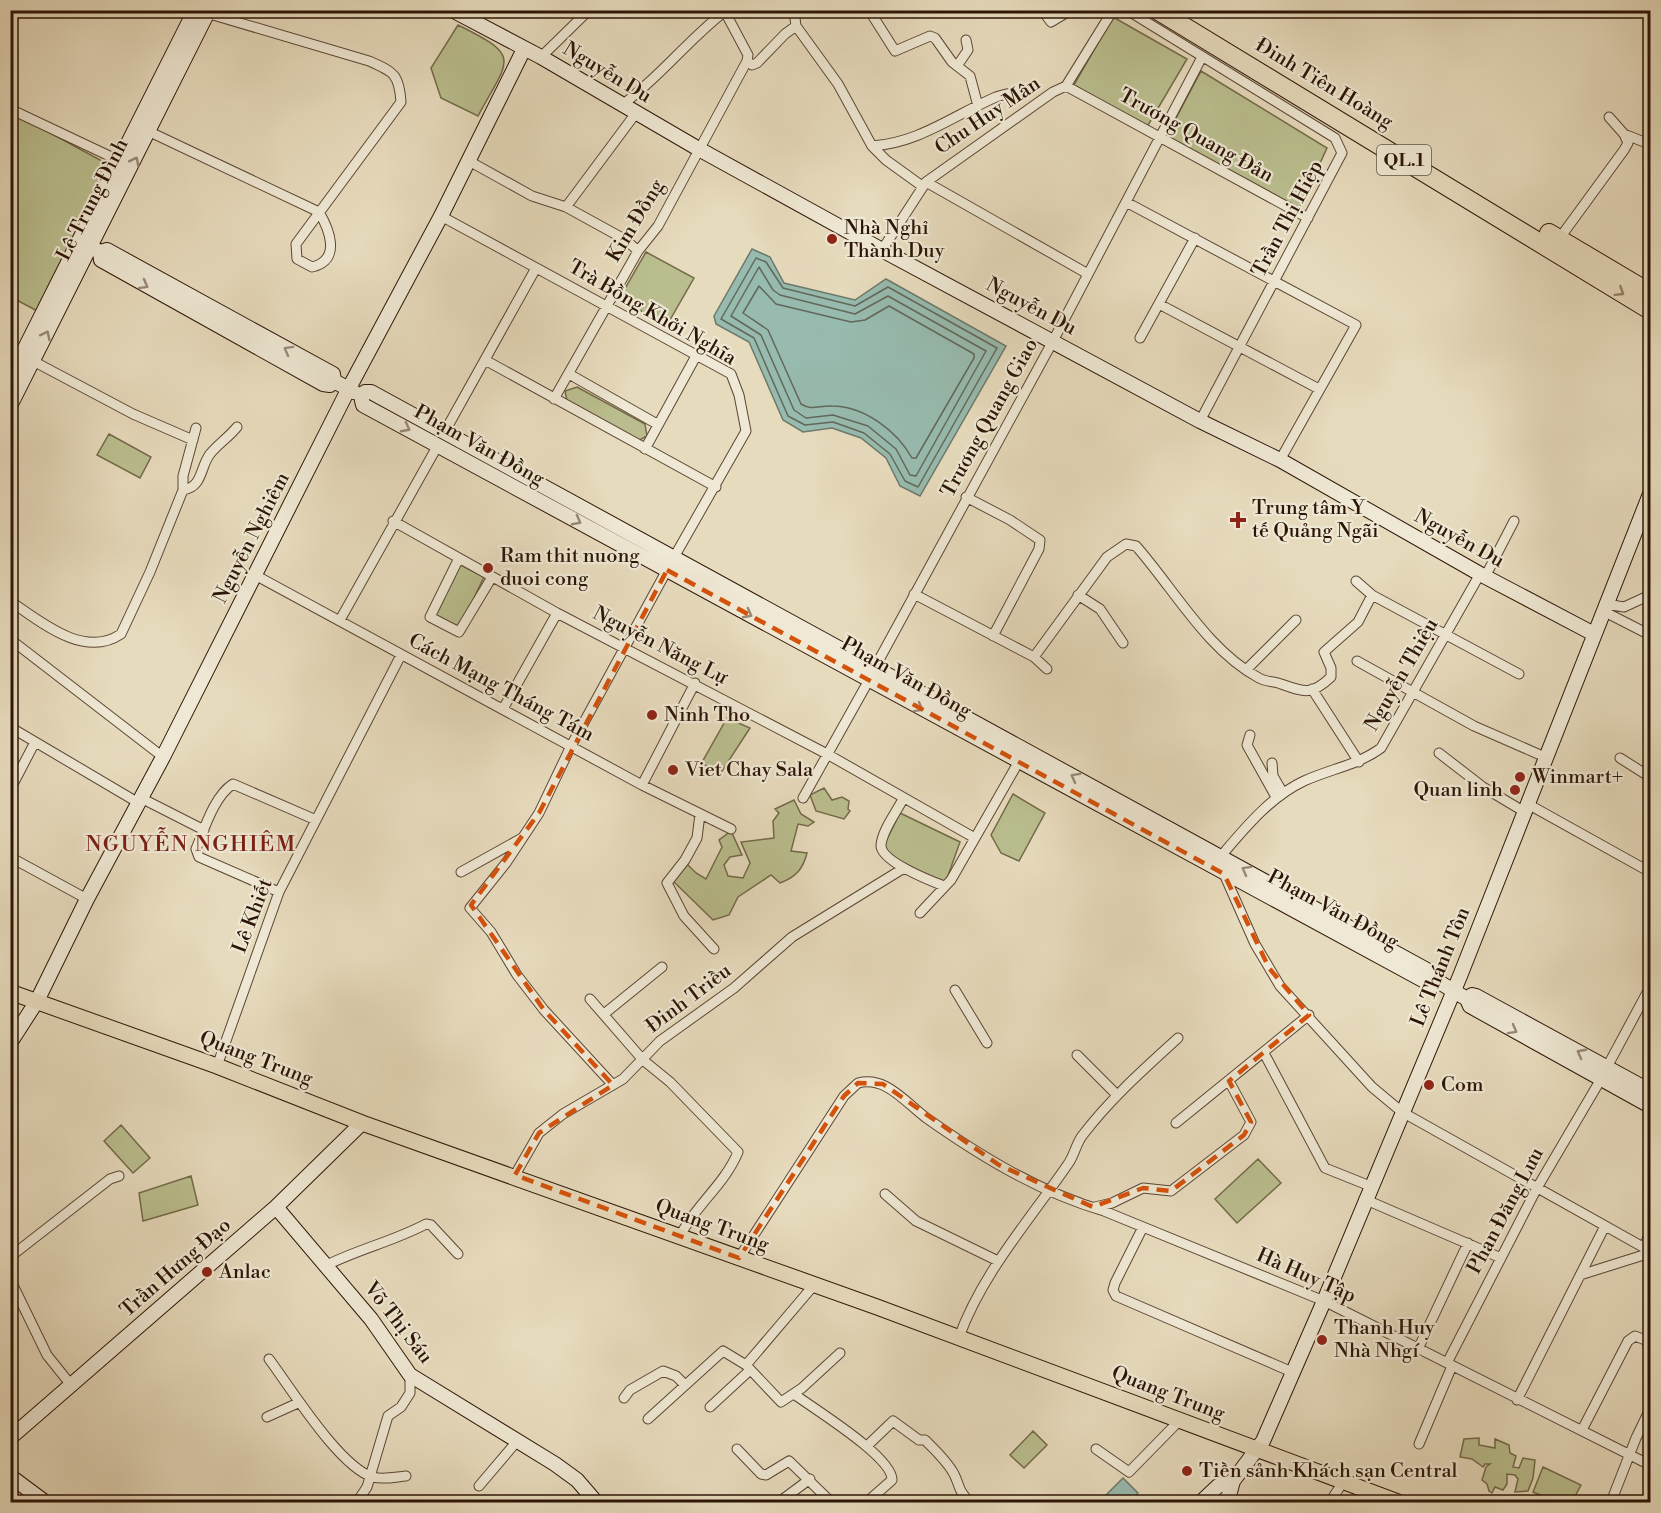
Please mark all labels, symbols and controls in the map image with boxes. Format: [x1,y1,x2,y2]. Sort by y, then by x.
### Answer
street label: Đinh Tiên Hoàng [1251,33,1398,135]
street label: Nguyễn Du [558,37,656,110]
street label: Chu Huy Mân [930,71,1046,161]
street label: Trương Quang Đản [1114,83,1278,189]
street label: Lê Trung Đình [52,135,135,265]
road number: QL.1 [1377,145,1431,175]
street label: Trần Thị Hiệp [1247,156,1329,282]
one-way arrow [127,157,139,168]
street label: Kim Đồng [602,175,671,267]
place label: Nhà Nghỉ Thành Duy [844,216,945,264]
marker: Nhà Nghỉ Thành Duy [825,232,839,246]
street label: Trà Bồng Khởi Nghĩa [563,255,741,372]
street label: Nguyễn Du [981,273,1081,342]
one-way arrow [138,277,148,289]
one-way arrow [1614,284,1624,296]
one-way arrow [39,331,50,341]
street label: Trương Quang Giao [936,334,1044,502]
one-way arrow [284,346,295,357]
street label: Phạm Văn Đồng [409,400,549,492]
one-way arrow [400,421,410,432]
street label: Nguyễn Nghiêm [208,468,296,608]
place label: Trung tâm Y tế Quảng Ngãi [1252,496,1379,544]
street label: Nguyễn Du [1410,504,1509,574]
marker: Trung tâm Y tế Quảng Ngãi [1229,511,1247,529]
one-way arrow [571,514,581,525]
place label: Ram thit nuong duoi cong [500,544,640,592]
marker: Ram thit nuong duoi cong [481,561,495,575]
street label: Nguyễn Năng Lự [588,601,732,691]
one-way arrow [742,607,753,618]
street label: Nguyễn Thiệu [1360,614,1445,736]
street label: Cách Mạng Tháng Tám [404,628,599,748]
street label: Phạm Văn Đồng [836,632,976,724]
one-way arrow [913,701,924,712]
place label: Ninh Tho [664,703,750,728]
marker: Ninh Tho [645,708,659,722]
place label: Viet Chay Sala [684,758,814,783]
marker: Viet Chay Sala [666,763,680,777]
place label: Winmart+ [1531,765,1623,790]
marker: Winmart+ [1513,770,1527,784]
one-way arrow [1071,773,1081,784]
place label: Quan linh [1413,778,1503,803]
marker: Quan linh [1508,783,1522,797]
district label: NGUYỄN NGHIÊM [85,827,297,858]
street label: Phạm Văn Đồng [1263,865,1404,955]
one-way arrow [1242,866,1252,877]
street label: Lê Khiết [227,875,279,957]
street label: Lê Thánh Tôn [1406,904,1476,1030]
street label: Đinh Triều [641,958,737,1039]
one-way arrow [1507,1023,1517,1034]
street label: Quang Trung [196,1026,317,1092]
one-way arrow [1576,1049,1587,1060]
place label: Com [1441,1073,1484,1098]
marker: Com [1422,1078,1436,1092]
street label: Phan Đăng Lưu [1462,1143,1550,1279]
street label: Quang Trung [651,1194,773,1258]
street label: Trần Hưng Đạo [115,1213,237,1323]
street label: Hà Huy Tập [1252,1243,1360,1309]
place label: Anlac [218,1260,271,1285]
marker: Anlac [200,1265,214,1279]
street label: Võ Thị Sáu [358,1276,438,1369]
place label: Thanh Huy Nhà Nhgí [1334,1316,1435,1364]
marker: Thanh Huy Nhà Nhgí [1315,1333,1329,1347]
street label: Quang Trung [1108,1361,1229,1427]
place label: Tiền sảnh Khách sạn Central [1199,1459,1458,1484]
marker: Tiền sảnh Khách sạn Central [1180,1464,1194,1478]

